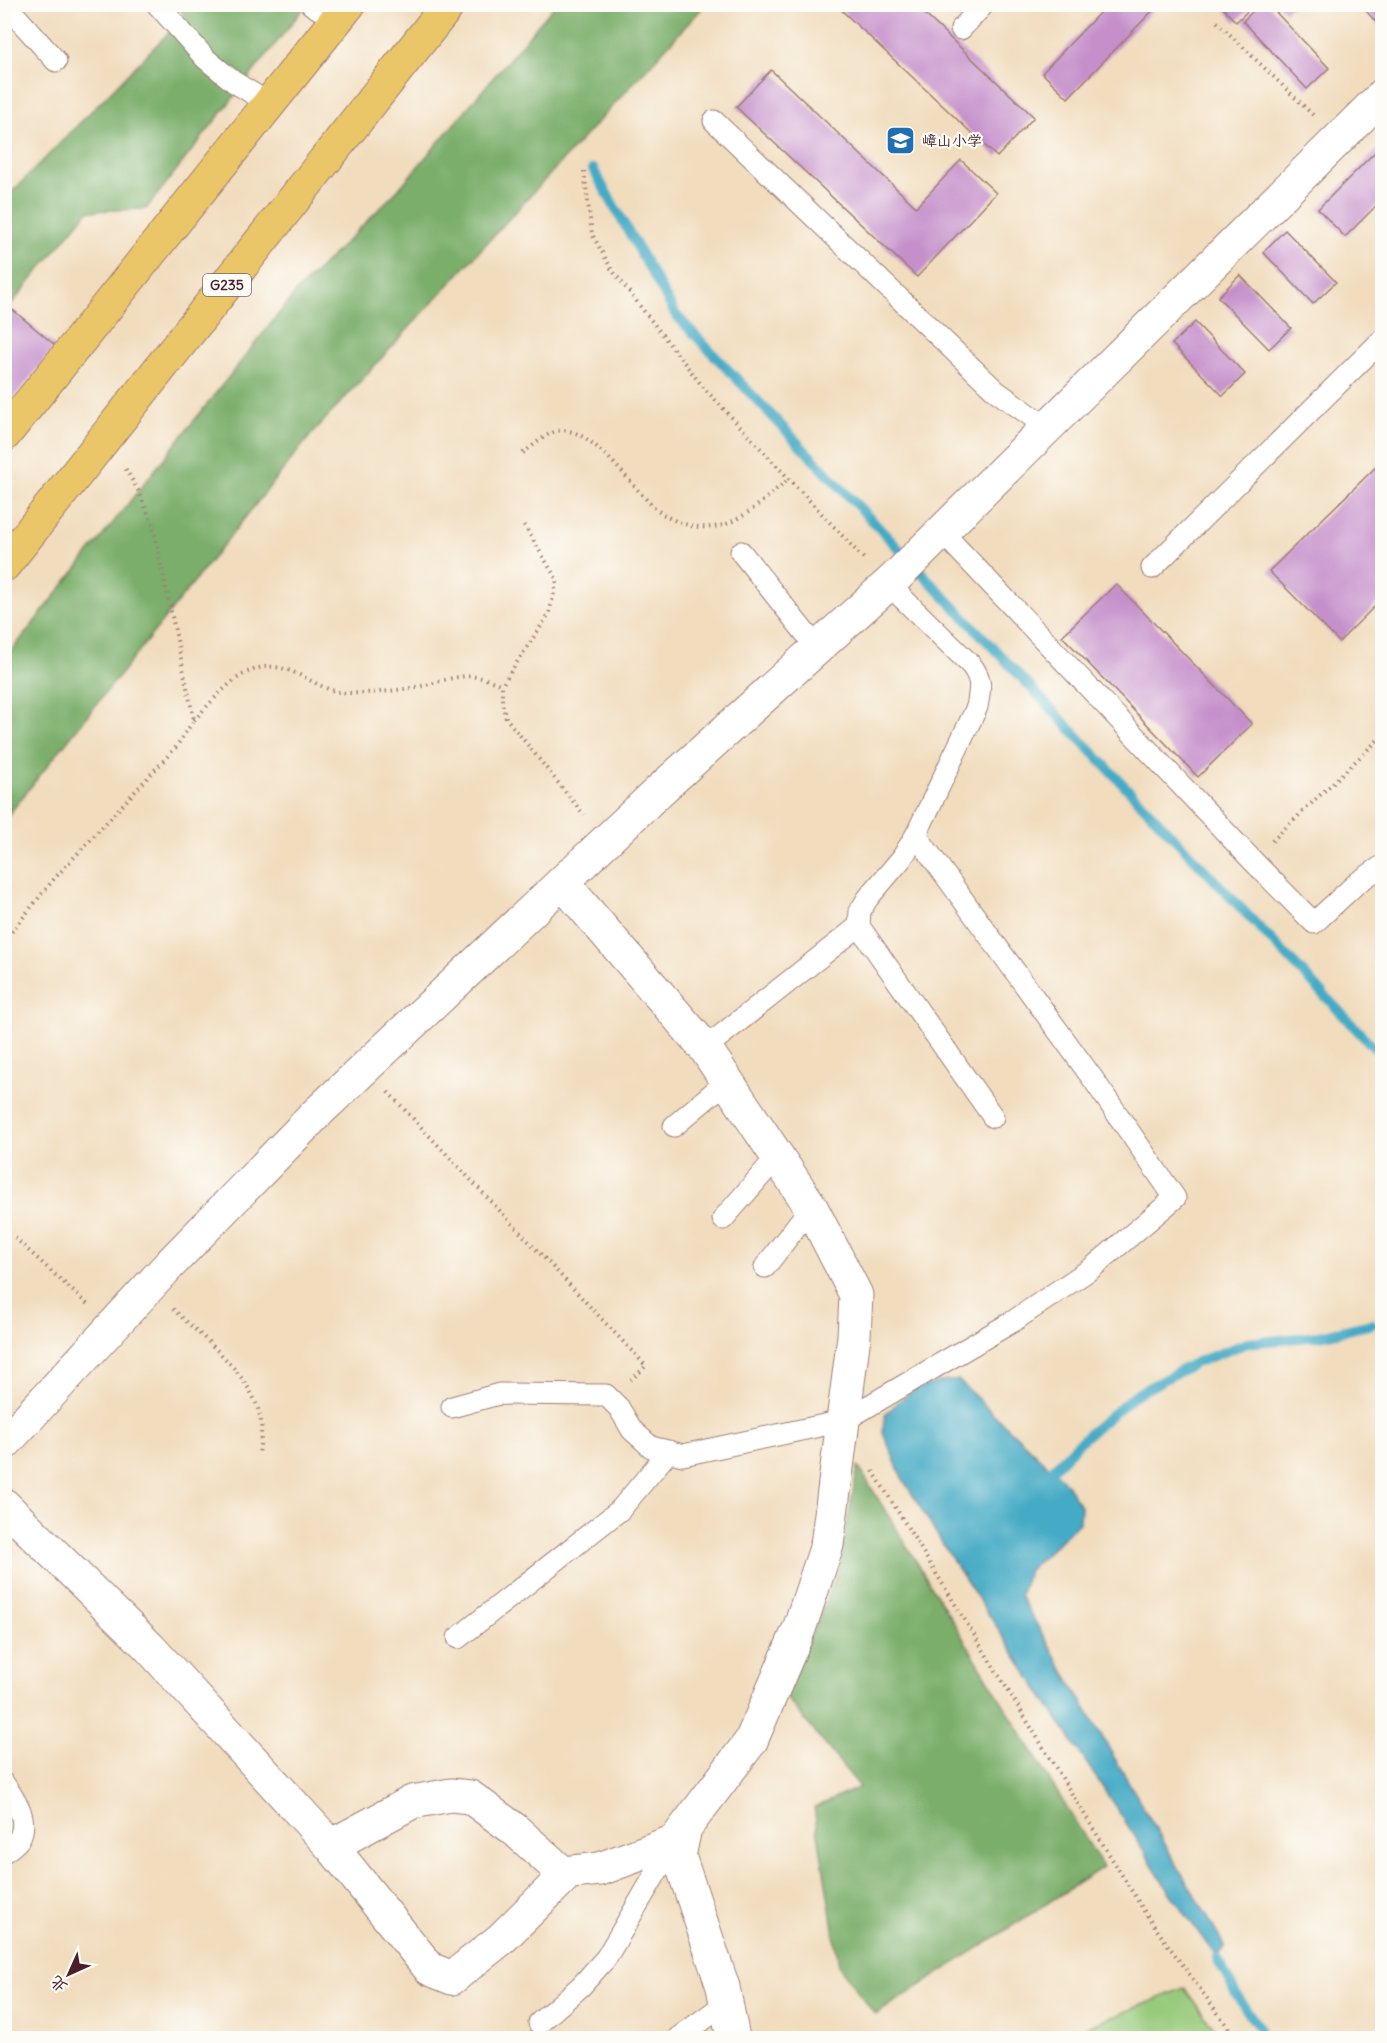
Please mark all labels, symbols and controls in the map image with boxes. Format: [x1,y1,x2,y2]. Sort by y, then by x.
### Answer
school or university icon: 嶂山小学 [885,124,917,156]
place label: 嶂山小学 [922,131,982,150]
road number: G235 [203,274,251,296]
north arrow [39,1944,99,2004]
text: 北 [46,1972,71,1997]

